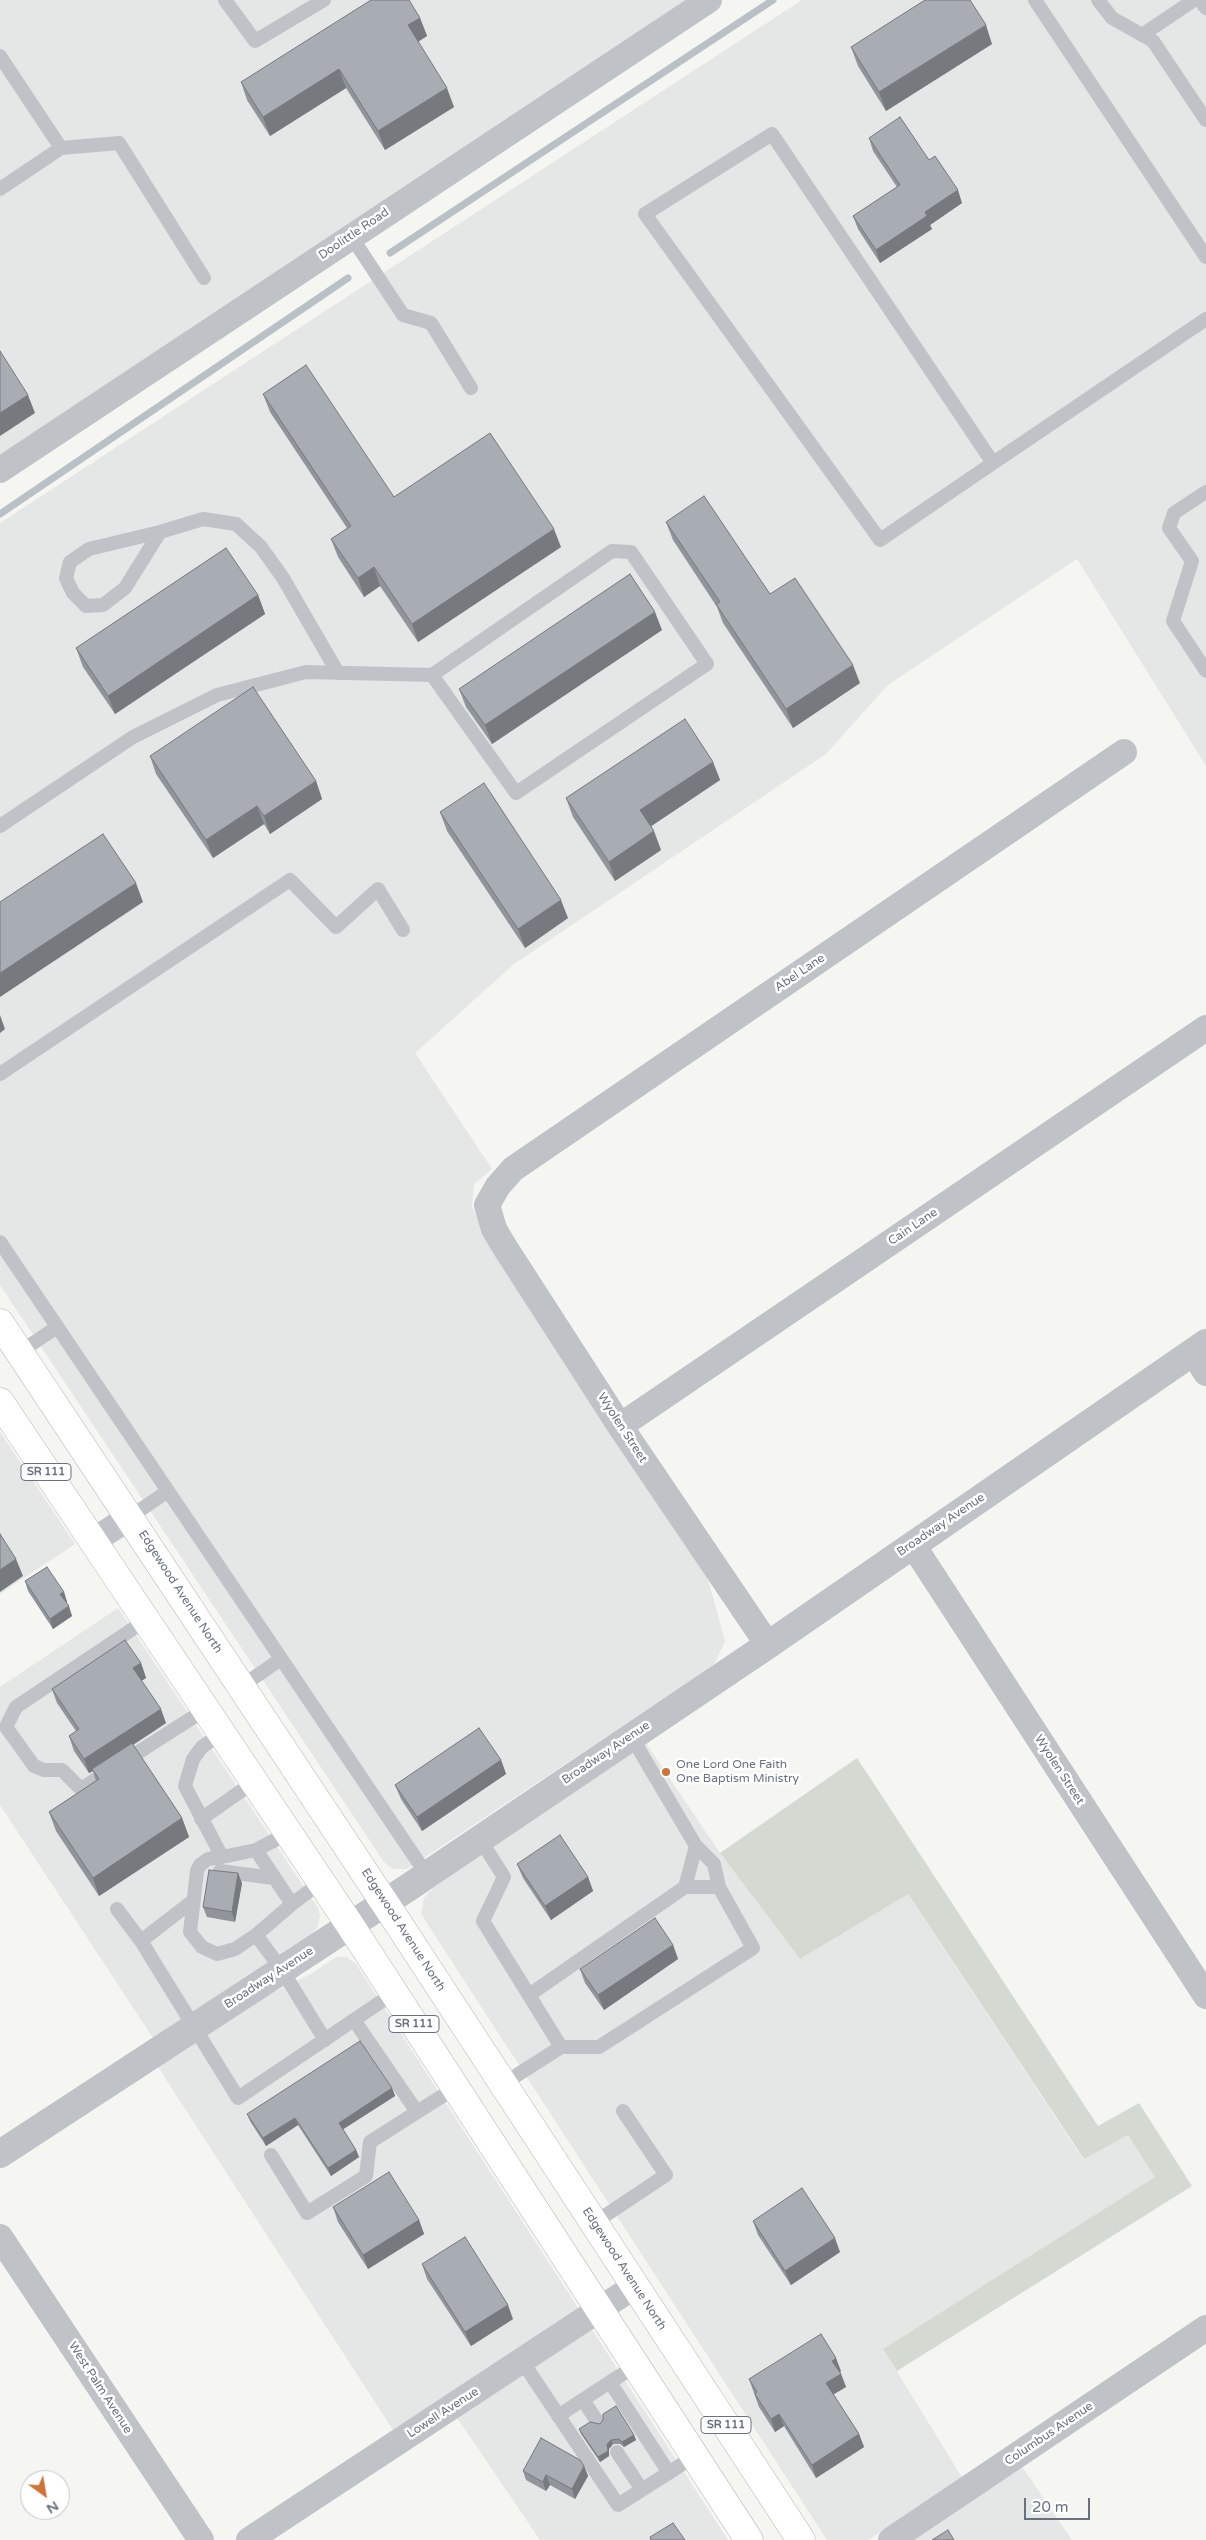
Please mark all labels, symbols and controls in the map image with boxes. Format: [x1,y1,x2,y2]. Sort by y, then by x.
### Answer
street label: Doolittle Road [316,205,392,263]
street label: Abel Lane [772,951,828,995]
street label: Cain Lane [886,1205,940,1249]
street label: Wyolen Street [594,1390,650,1466]
road number: SR 111 [21,1464,71,1480]
street label: Broadway Avenue [894,1490,988,1560]
street label: Edgewood Avenue North [135,1528,225,1656]
street label: Broadway Avenue [559,1718,653,1788]
street label: Wyolen Street [1031,1732,1087,1808]
place label: One Lord One Faith One Baptism Ministry [676,1758,799,1786]
marker: One Lord One Faith One Baptism Ministry [660,1766,672,1778]
street label: Edgewood Avenue North [358,1866,448,1994]
street label: Broadway Avenue [222,1944,316,2012]
road number: SR 111 [389,2016,439,2032]
street label: Edgewood Avenue North [579,2205,669,2333]
street label: West Palm Avenue [65,2339,135,2437]
street label: Lowell Avenue [405,2385,481,2441]
street label: Columbus Avenue [1002,2399,1096,2469]
road number: SR 111 [701,2416,751,2434]
north arrow [20,2470,70,2520]
scale bar [1026,2488,1092,2520]
text: N [43,2497,62,2517]
text: 20 m [1032,2498,1069,2516]

